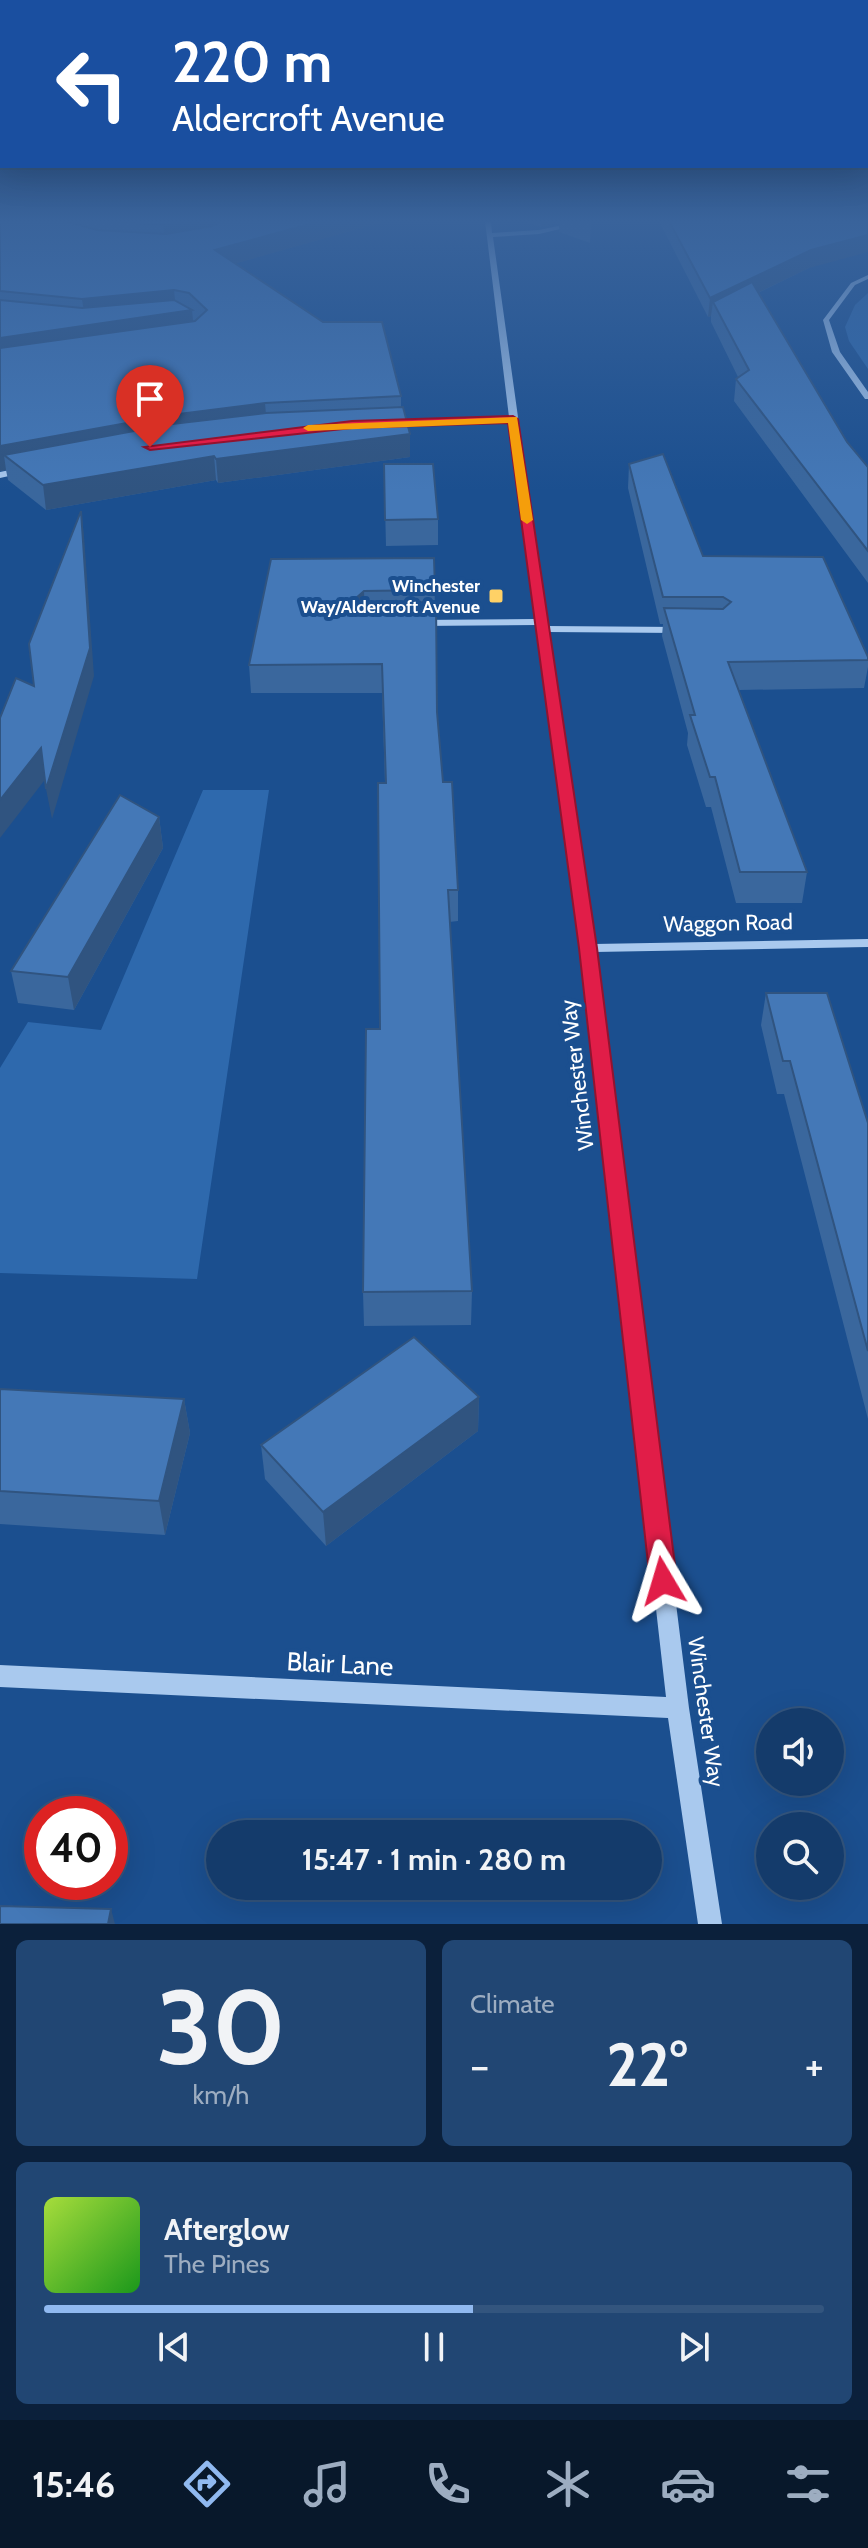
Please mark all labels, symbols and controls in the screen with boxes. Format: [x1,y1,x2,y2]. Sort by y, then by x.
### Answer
text: 220 m [172,28,332,96]
icon: left [40,32,144,136]
text: Aldercroft Avenue [172,96,445,140]
pin [116,365,184,447]
icon: arrive [128,377,172,421]
place label: Winchester Way/Aldercroft Avenue [301,575,480,618]
marker: Winchester Way/Aldercroft Avenue [487,587,505,605]
street label: Waggon Road [663,908,793,938]
street label: Winchester Way [554,998,600,1152]
position arrow [621,1539,705,1623]
street label: Winchester Way [682,1635,730,1789]
street label: Blair Lane [286,1645,394,1683]
map controls [756,1708,844,1900]
button: sound [756,1708,844,1796]
speed limit sign: 40 [24,1796,128,1900]
button: search [756,1812,844,1900]
text: 15:47 · 1 min · 280 m [302,1841,566,1878]
text: 30 [156,1964,286,2090]
text: Climate [470,1988,555,2020]
text: 22° [607,2028,687,2101]
text: − [470,2039,489,2092]
text: + [805,2039,824,2092]
text: km/h [193,2079,249,2111]
text: Afterglow [164,2211,290,2248]
text: The Pines [164,2248,270,2280]
icon: previous [152,2325,196,2369]
icon: pause [412,2325,456,2369]
icon: next [672,2325,716,2369]
icon: directions [179,2456,235,2512]
icon: music [299,2456,355,2512]
icon: phone [420,2456,476,2512]
icon: climate [540,2456,596,2512]
icon: car [660,2456,716,2512]
icon: filters [780,2456,836,2512]
text: 15:46 [32,2462,115,2506]

